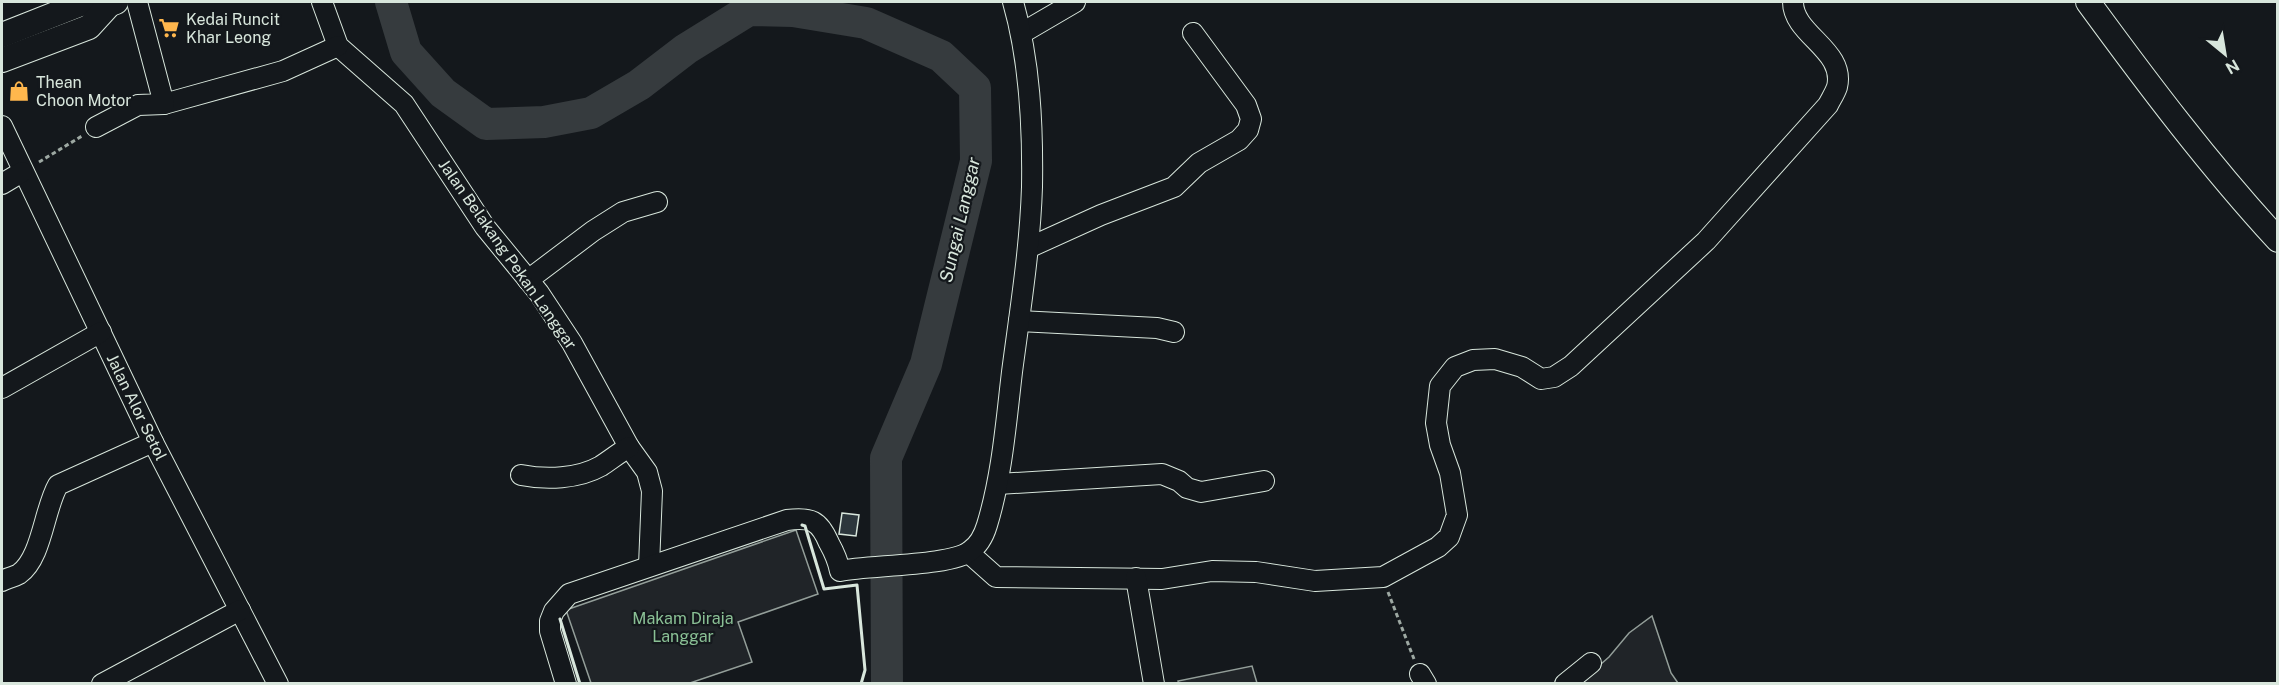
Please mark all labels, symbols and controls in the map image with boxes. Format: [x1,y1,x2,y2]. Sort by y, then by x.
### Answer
place label: Kedai Runcit Khar Leong [186,10,280,47]
supermarket icon: Kedai Runcit Khar Leong [157,16,181,40]
north arrow [2195,24,2255,84]
text: N [2222,55,2242,78]
place label: Thean Choon Motor [36,73,132,110]
shop icon: Thean Choon Motor [7,79,31,103]
water label: Sungai Langgar [935,155,984,284]
street label: Jalan Belakang Pekan Langgar [435,156,581,353]
street label: Jalan Alor Setol [103,351,171,464]
park label: Makam Diraja Langgar [632,609,734,646]

